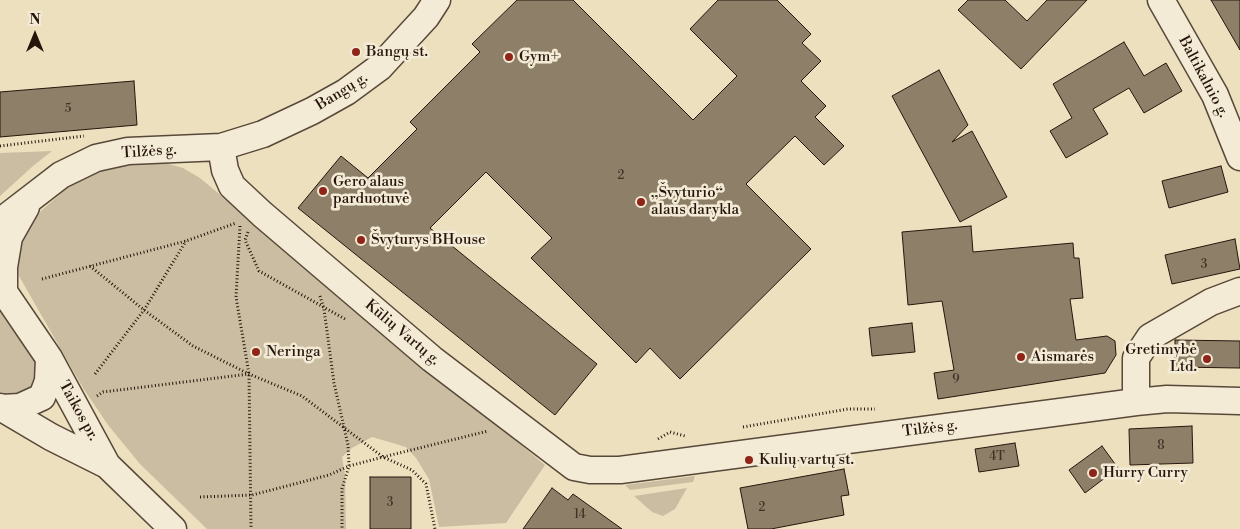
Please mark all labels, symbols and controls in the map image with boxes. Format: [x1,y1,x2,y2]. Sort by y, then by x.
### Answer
north arrow [10,10,60,60]
text: N [29,11,41,29]
street label: Baltikalnio g. [1174,33,1232,121]
place label: Bangų st. [366,43,428,61]
marker: Bangų st. [350,46,362,58]
place label: Gym+ [519,48,559,66]
marker: Gym+ [503,51,515,63]
street label: Bangų g. [313,69,371,115]
house number: 5 [65,102,71,116]
street label: Tilžės g. [121,141,177,163]
house number: 2 [618,169,624,183]
place label: Gero alaus parduotuvė [333,173,410,208]
place label: „Švyturio“ alaus darykla [651,184,739,219]
marker: Gero alaus parduotuvė [317,185,329,197]
marker: „Švyturio“ alaus darykla [635,196,647,208]
place label: Švyturys BHouse [371,231,486,249]
marker: Švyturys BHouse [355,234,367,246]
house number: 3 [1201,258,1207,272]
street label: Kūlių Vartų g. [361,296,443,370]
place label: Gretimybė Ltd. [1125,341,1197,376]
place label: Neringa [266,343,321,361]
marker: Neringa [250,346,262,358]
place label: Aismarės [1031,348,1094,366]
marker: Aismarės [1015,351,1027,363]
marker: Gretimybė Ltd. [1201,353,1213,365]
house number: 9 [952,373,960,387]
street label: Taikos pr. [54,378,102,444]
street label: Tilžės g. [901,417,959,441]
house number: 8 [1157,439,1165,453]
house number: 4T [989,450,1005,464]
place label: Kulių vartų st. [759,451,854,469]
marker: Kulių vartų st. [743,454,755,466]
place label: Hurry Curry [1103,464,1188,482]
marker: Hurry Curry [1087,467,1099,479]
house number: 3 [387,496,393,510]
house number: 2 [759,501,765,515]
house number: 14 [574,508,586,522]

